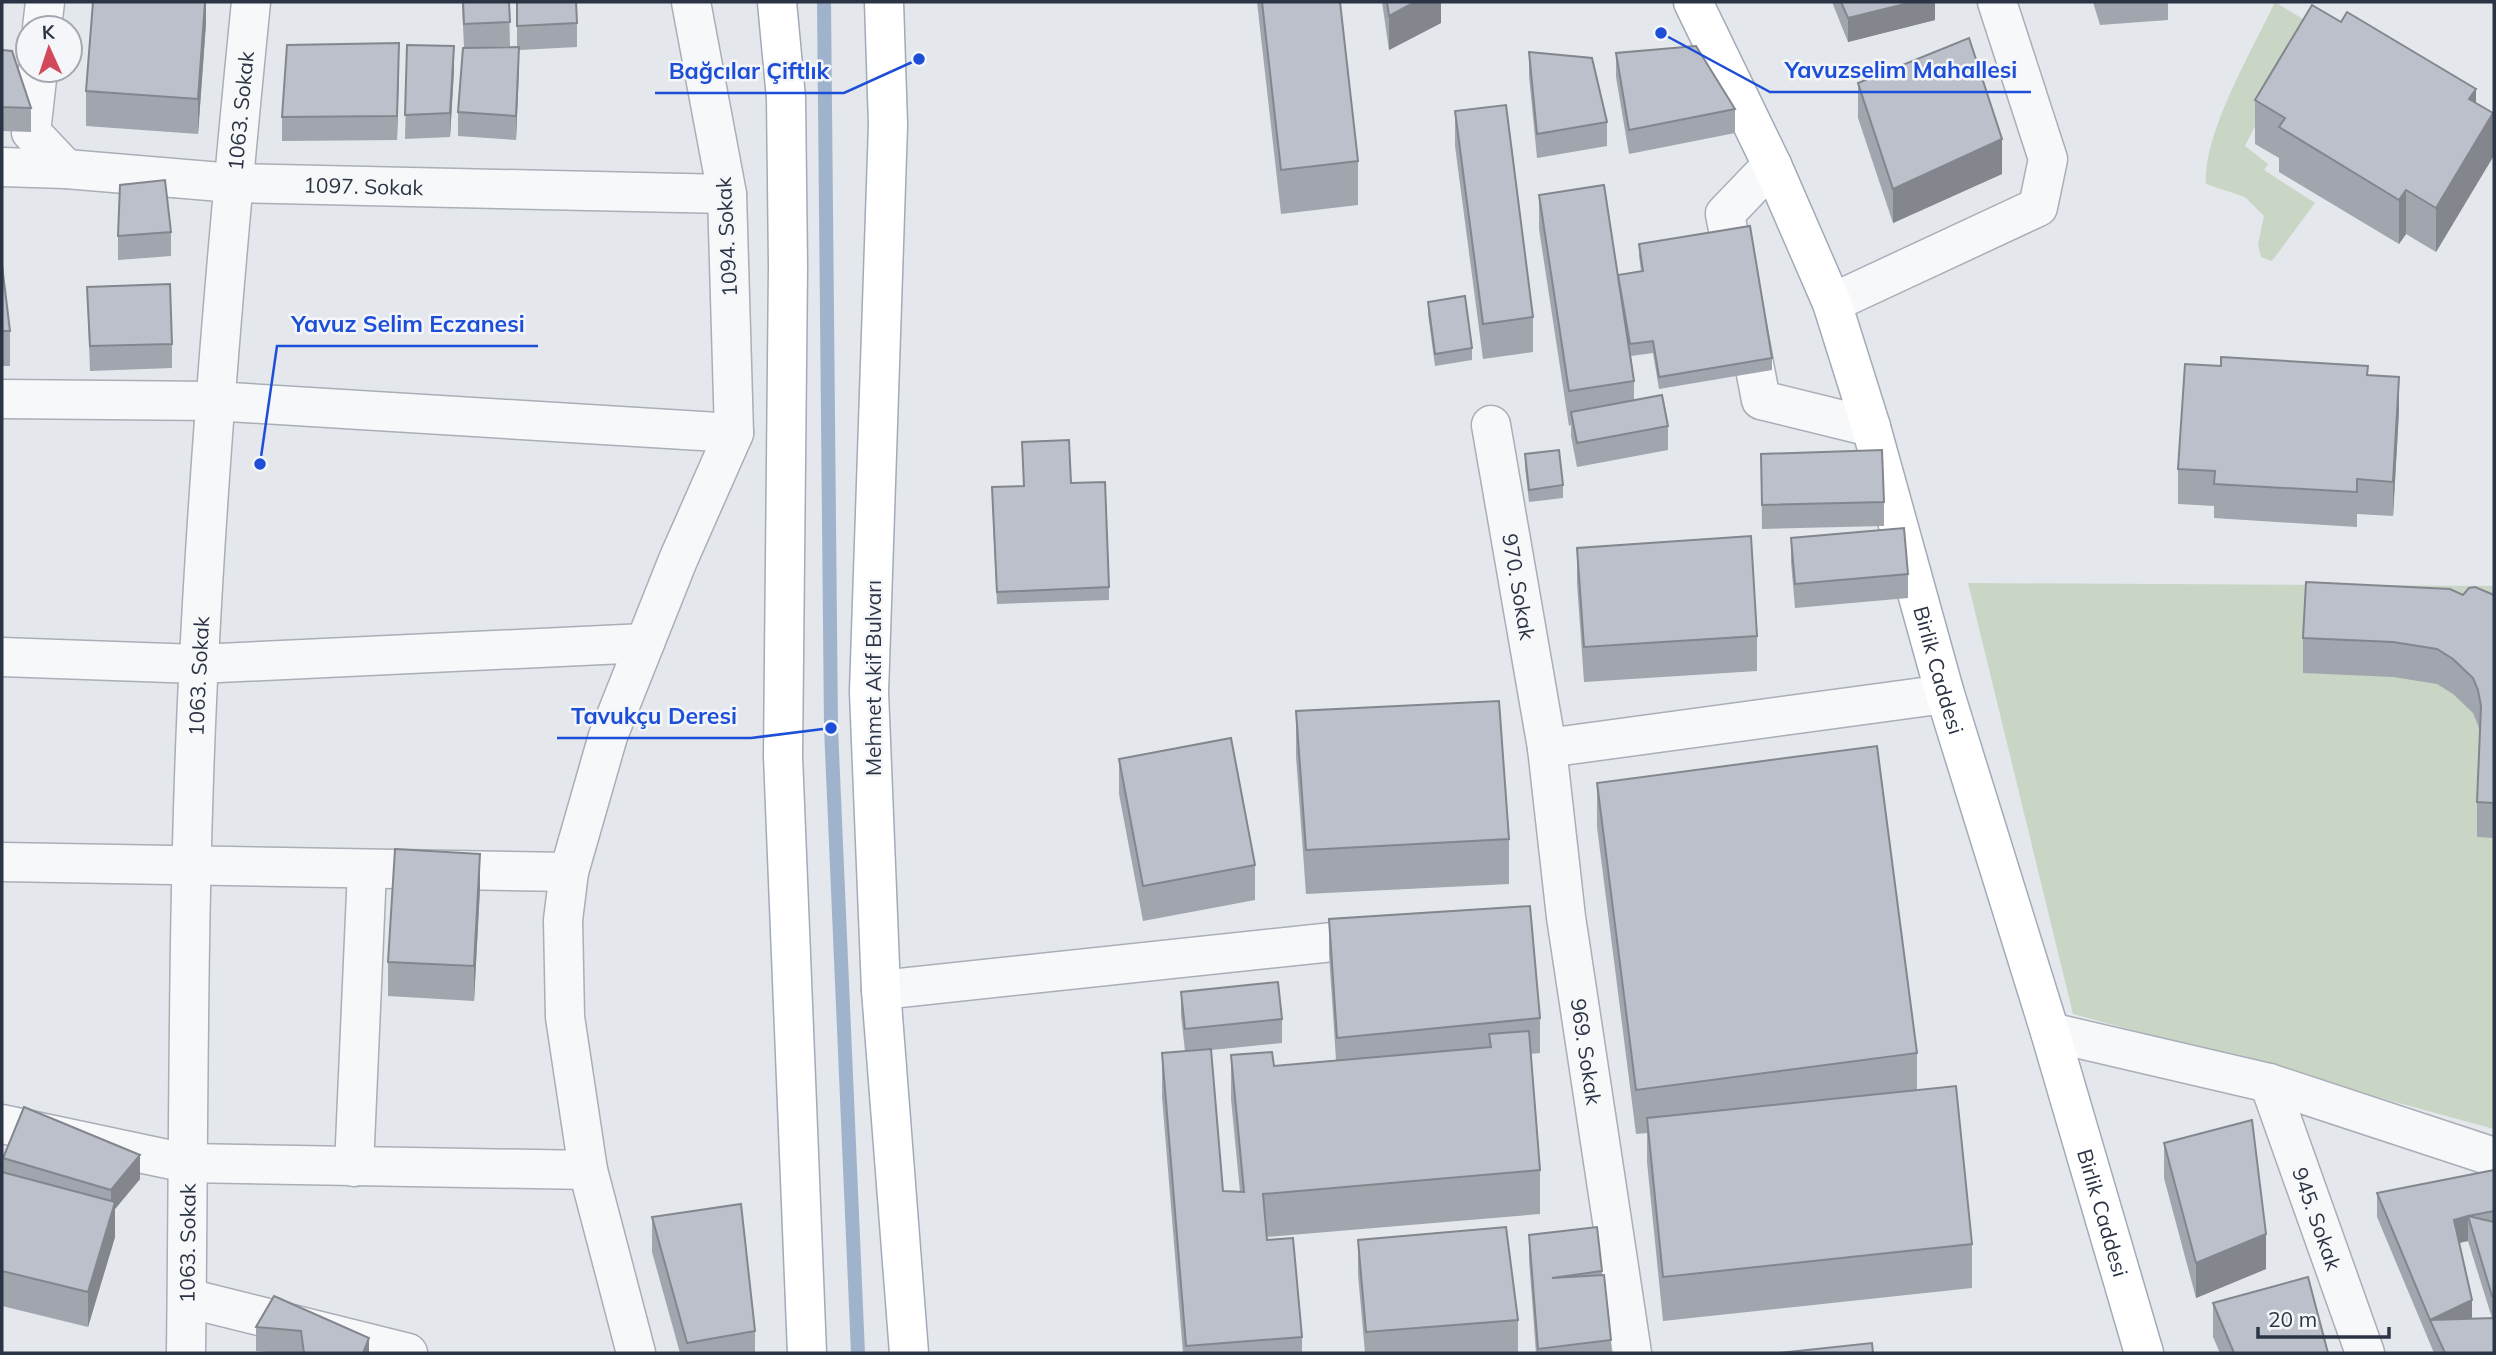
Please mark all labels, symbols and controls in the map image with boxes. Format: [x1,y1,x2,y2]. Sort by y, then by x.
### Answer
north arrow [14,14,84,84]
text: K [41,20,56,44]
callout: Yavuzselim Mahallesi [1770,48,2031,92]
callout: Bağcılar Çiftlık [655,49,844,93]
street label: 1063. Sokak [222,50,259,172]
text: Yavuzselim Mahallesi [1784,55,2017,84]
text: Bağcılar Çiftlık [669,56,831,85]
street label: 1097. Sokak [303,172,424,200]
street label: 1094. Sokak [710,176,742,298]
callout: Yavuz Selim Eczanesi [277,302,538,346]
text: Yavuz Selim Eczanesi [290,309,525,338]
street label: 970. Sokak [1497,531,1541,642]
street label: Mehmet Akif Bulvarı [860,580,886,776]
street label: Birlik Caddesi [1908,603,1970,737]
street label: 1063. Sokak [183,615,214,737]
callout: Tavukçu Deresi [557,694,751,738]
text: Tavukçu Deresi [571,701,737,730]
street label: 969. Sokak [1565,997,1607,1107]
street label: Birlik Caddesi [2072,1146,2134,1280]
street label: 945. Sokak [2287,1164,2348,1274]
street label: 1063. Sokak [174,1183,201,1303]
scale bar [2258,1296,2389,1340]
text: 20 m [2268,1306,2317,1332]

